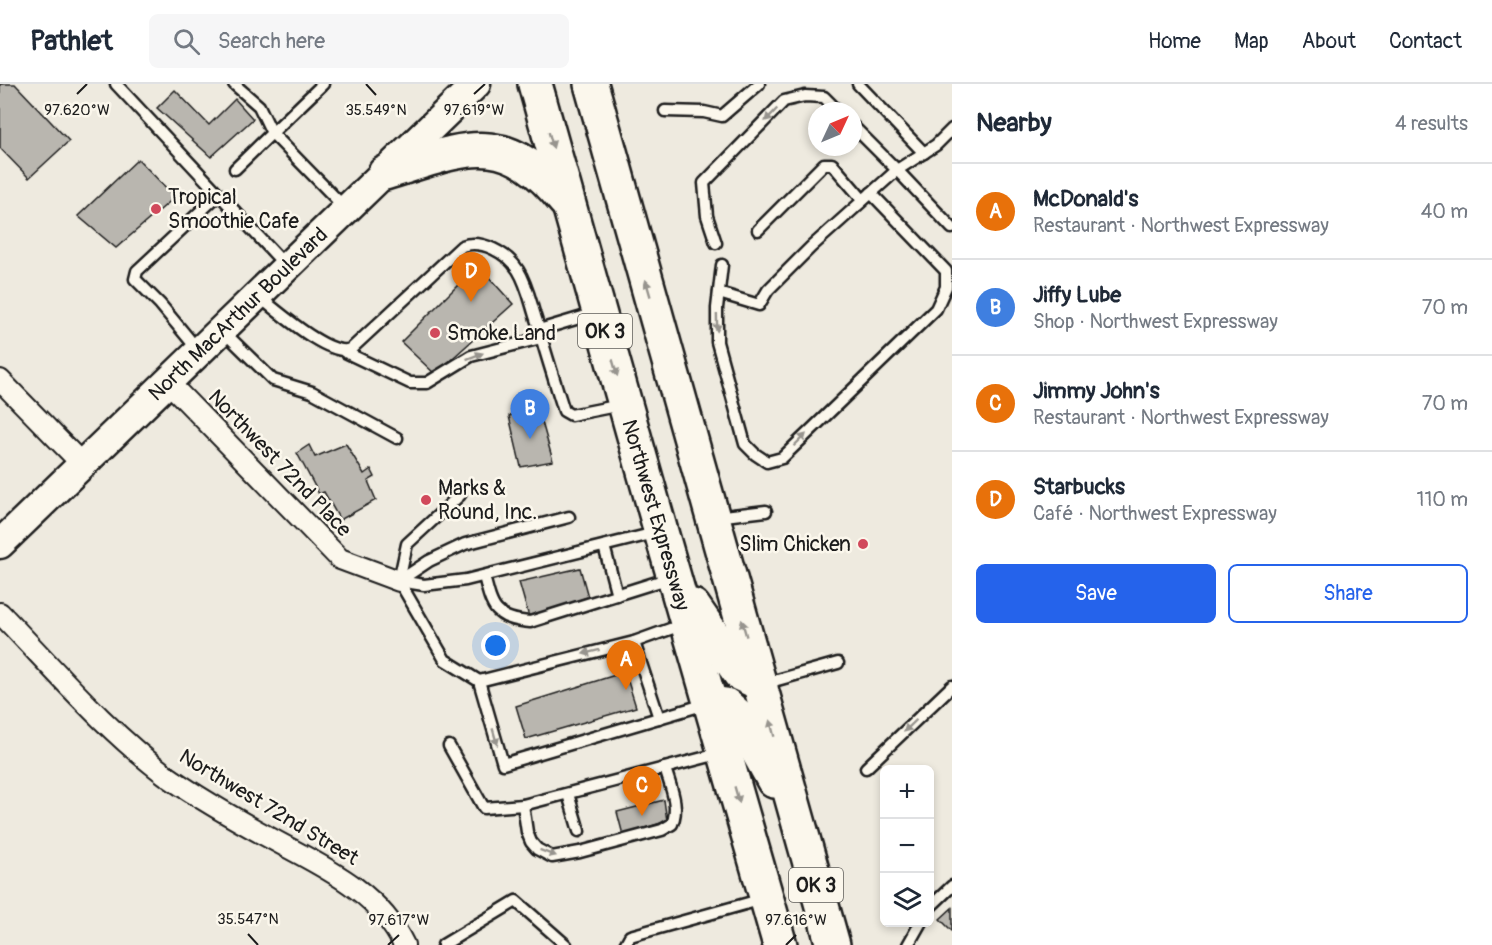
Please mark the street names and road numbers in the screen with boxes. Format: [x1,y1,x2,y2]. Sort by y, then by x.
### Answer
street label: North MacArthur Boulevard [143,222,334,407]
road number: OK 3 [578,314,632,348]
street label: Northwest 72nd Place [202,384,358,543]
street label: Northwest Expressway [615,416,696,614]
street label: Northwest 72nd Street [174,743,364,872]
road number: OK 3 [789,868,843,902]

